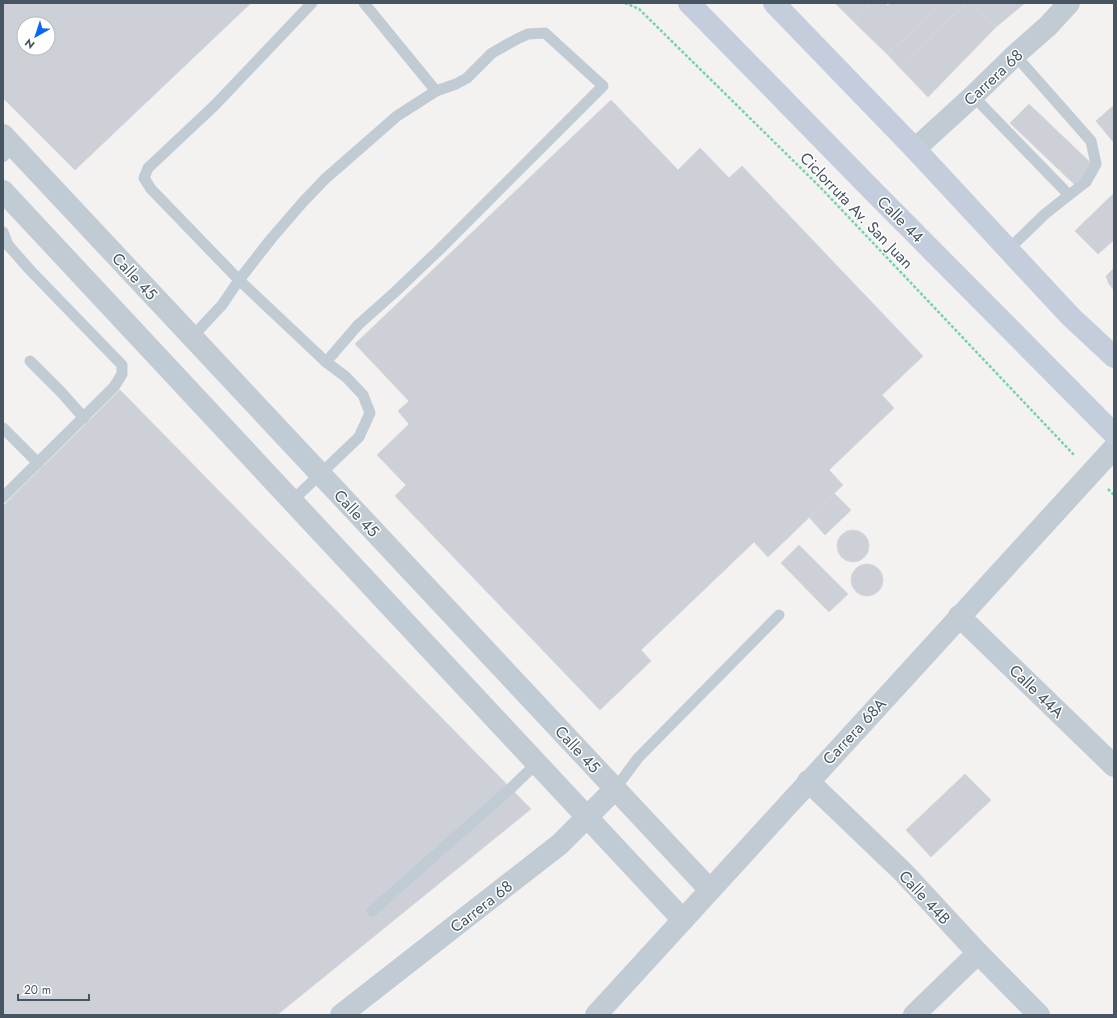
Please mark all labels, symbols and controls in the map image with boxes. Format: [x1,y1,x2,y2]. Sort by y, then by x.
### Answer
north arrow [16,16,56,56]
text: N [21,35,38,53]
street label: Carrera 68 [959,44,1028,111]
street label: Ciclorruta Av. San Juan [795,147,919,274]
street label: Calle 44 [872,191,929,248]
street label: Calle 45 [107,248,163,305]
street label: Calle 45 [329,485,385,542]
street label: Calle 44A [1004,659,1070,724]
street label: Carrera 68A [817,693,892,770]
street label: Calle 45 [550,721,606,778]
street label: Calle 44B [893,865,956,930]
street label: Carrera 68 [445,875,517,938]
scale bar [18,976,89,1002]
text: 20 m [24,981,51,999]

